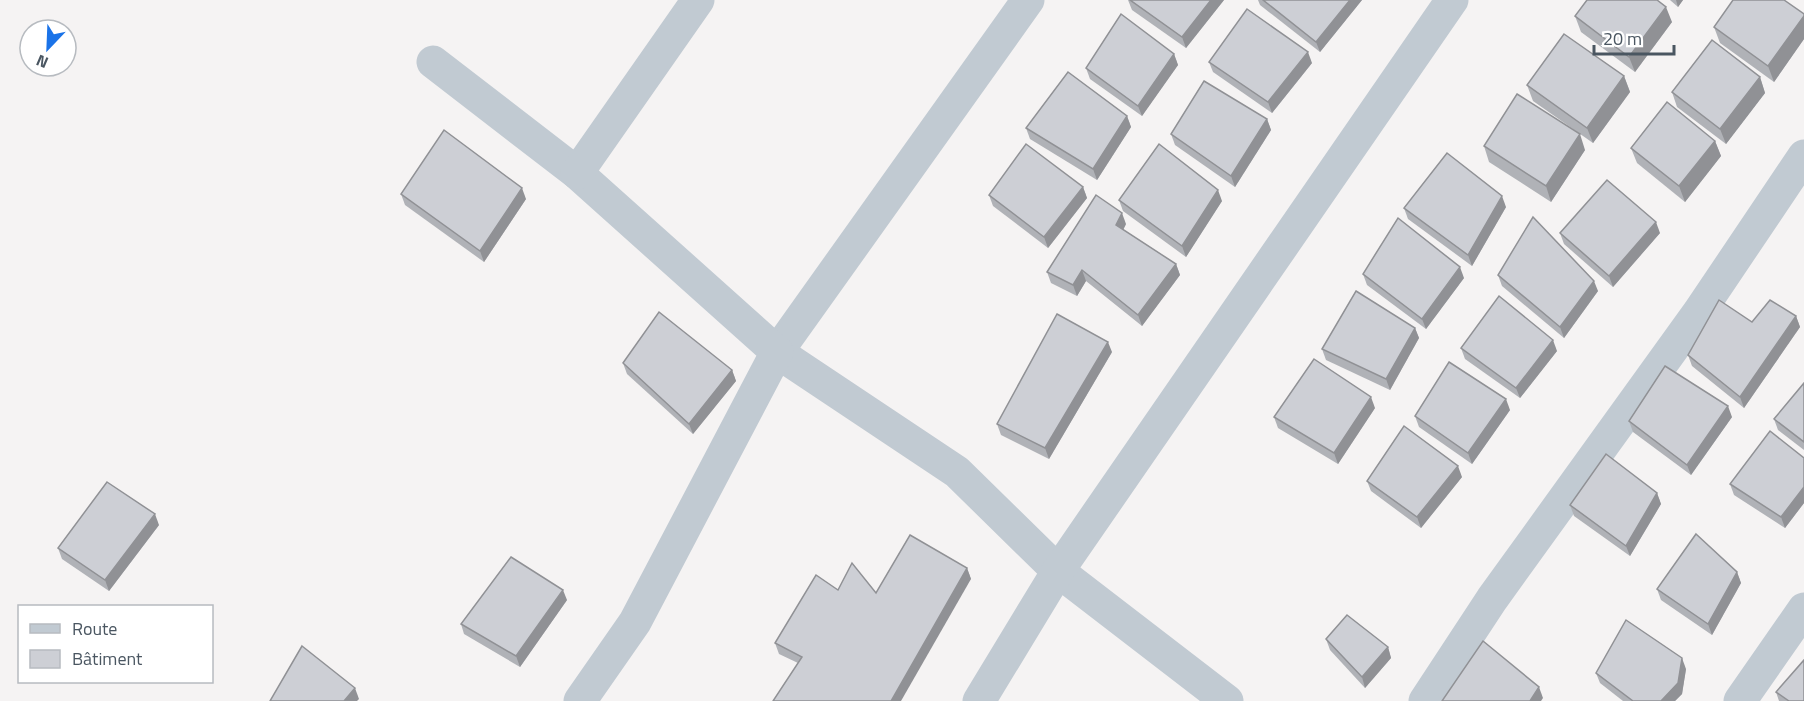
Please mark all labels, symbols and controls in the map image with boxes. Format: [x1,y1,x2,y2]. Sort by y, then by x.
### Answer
north arrow [18,18,78,78]
scale bar [1594,18,1674,56]
text: 20 m [1603,25,1642,52]
text: N [32,49,52,75]
legend [18,605,213,683]
text: Route [72,615,117,642]
text: Bâtiment [72,645,143,672]

